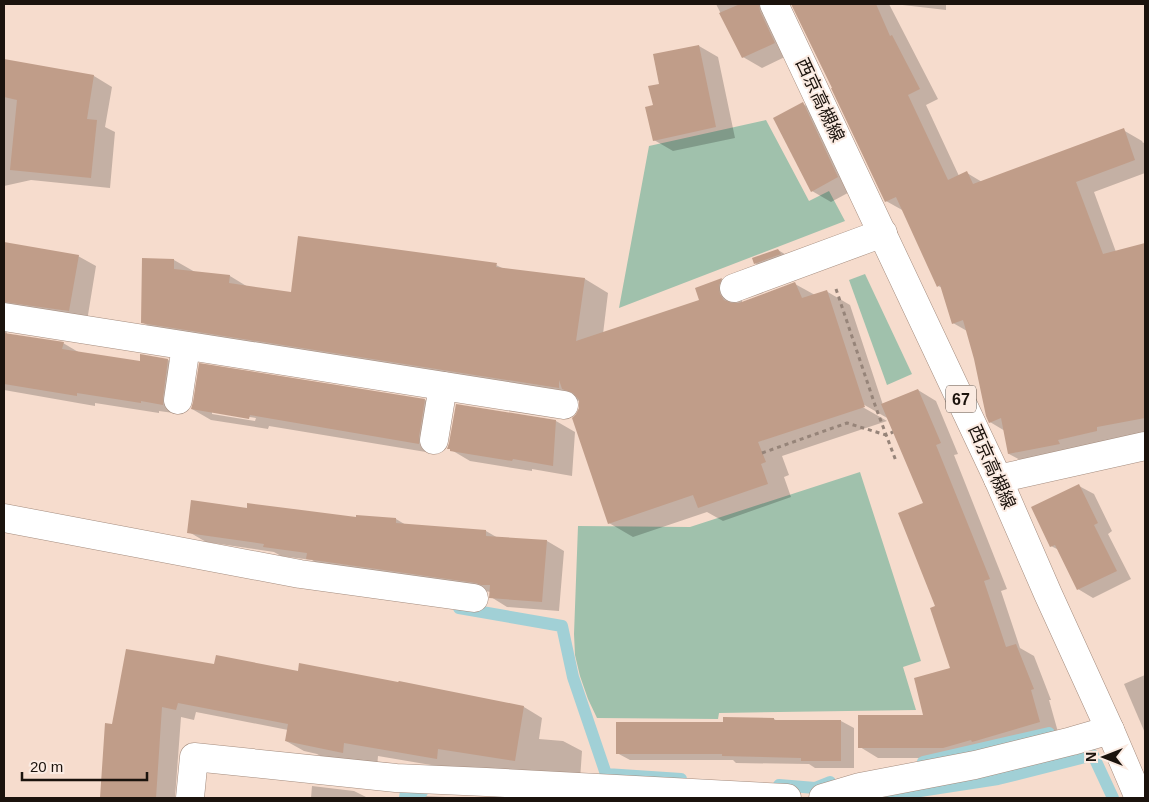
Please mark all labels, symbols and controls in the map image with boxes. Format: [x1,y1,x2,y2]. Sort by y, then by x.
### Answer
street label: 西京高槻線 [792,55,848,145]
road number: 67 [946,386,976,412]
street label: 西京高槻線 [965,422,1019,512]
north arrow [1079,732,1129,782]
scale bar [22,750,148,782]
text: N [1083,752,1099,762]
text: 20 m [30,758,63,775]

